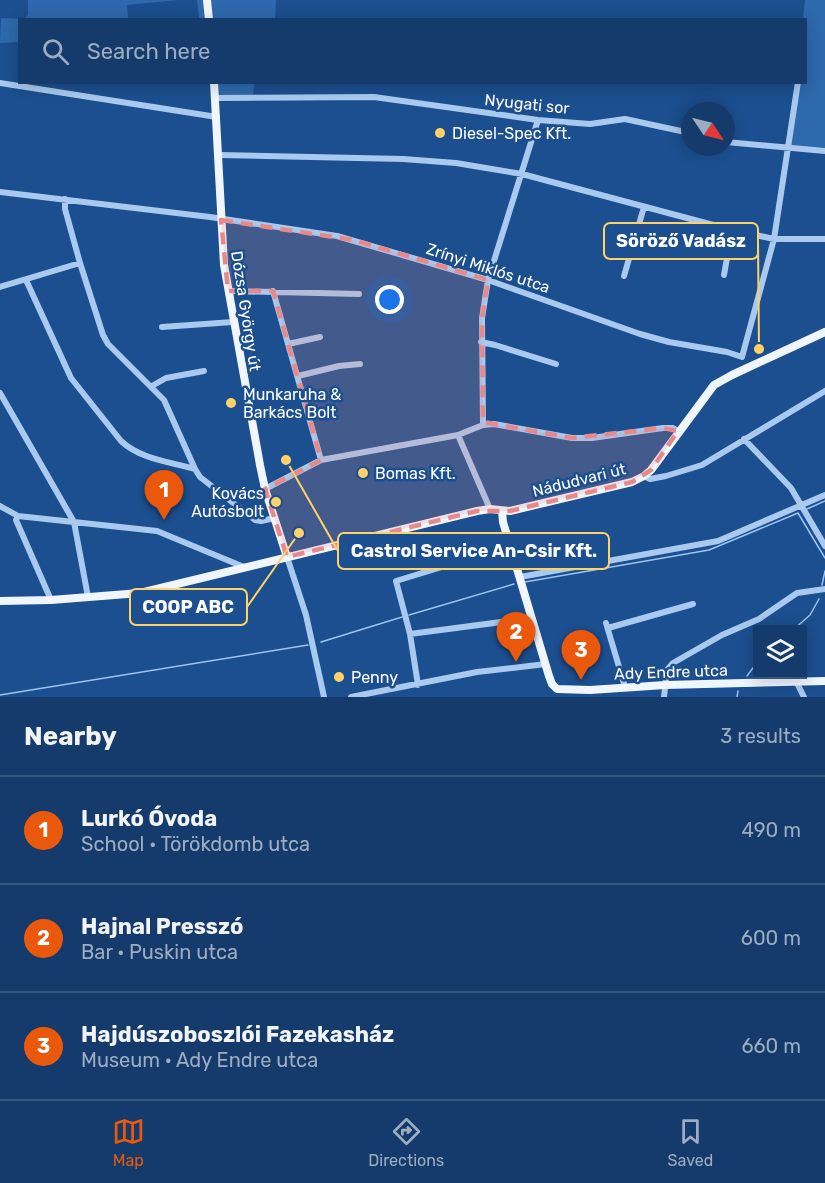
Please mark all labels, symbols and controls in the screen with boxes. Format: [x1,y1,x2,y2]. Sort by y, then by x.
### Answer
search box [18,18,807,84]
icon: search [39,35,72,68]
text: Search here [87,38,210,65]
street label: Nyugati sor [484,90,570,118]
north arrow [681,102,735,156]
place label: Diesel-Spec Kft. [452,124,571,143]
marker: Diesel-Spec Kft. [433,126,447,140]
callout: Söröző Vadász [604,223,758,259]
text: Söröző Vadász [616,230,746,252]
street label: Zrínyi Miklós utca [424,239,552,297]
street label: Dózsa György út [227,250,265,372]
your location [375,285,404,314]
place label: Munkaruha & Barkács Bolt [243,385,341,422]
marker: Munkaruha & Barkács Bolt [224,396,238,410]
street label: Nádudvari út [530,459,628,501]
place label: Bomas Kft. [375,464,456,483]
marker: Bomas Kft. [356,466,370,480]
pin: 1 [144,470,184,520]
place label: Kovács Autósbolt [191,484,264,521]
marker: Kovács Autósbolt [269,495,283,509]
callout: Castrol Service An-Csir Kft. [338,533,609,569]
text: Castrol Service An-Csir Kft. [351,540,597,562]
callout: COOP ABC [130,589,247,625]
text: COOP ABC [142,596,234,618]
pin: 2 [496,612,536,662]
map controls [753,625,807,679]
button: layers [753,625,807,679]
pin: 3 [562,630,600,680]
street label: Ady Endre utca [614,661,728,683]
place label: Penny [351,668,398,687]
marker: Penny [332,670,346,684]
text: Nearby [24,721,117,752]
text: 3 results [720,724,801,748]
text: Lurkó Óvoda [81,805,217,832]
text: 1 [39,818,48,842]
text: 490 m [742,818,801,842]
text: School · Törökdomb utca [81,832,310,856]
text: Hajnal Presszó [81,913,244,940]
text: 2 [37,926,50,950]
text: 600 m [741,926,801,950]
text: Bar · Puskin utca [81,940,238,964]
text: Hajdúszoboszlói Fazekasház [81,1021,394,1048]
text: 3 [37,1034,50,1058]
text: 660 m [742,1034,801,1058]
text: Museum · Ady Endre utca [81,1048,318,1072]
tab: Map [112,1115,145,1170]
tab: Directions [368,1115,444,1170]
tab: Saved [668,1115,713,1170]

